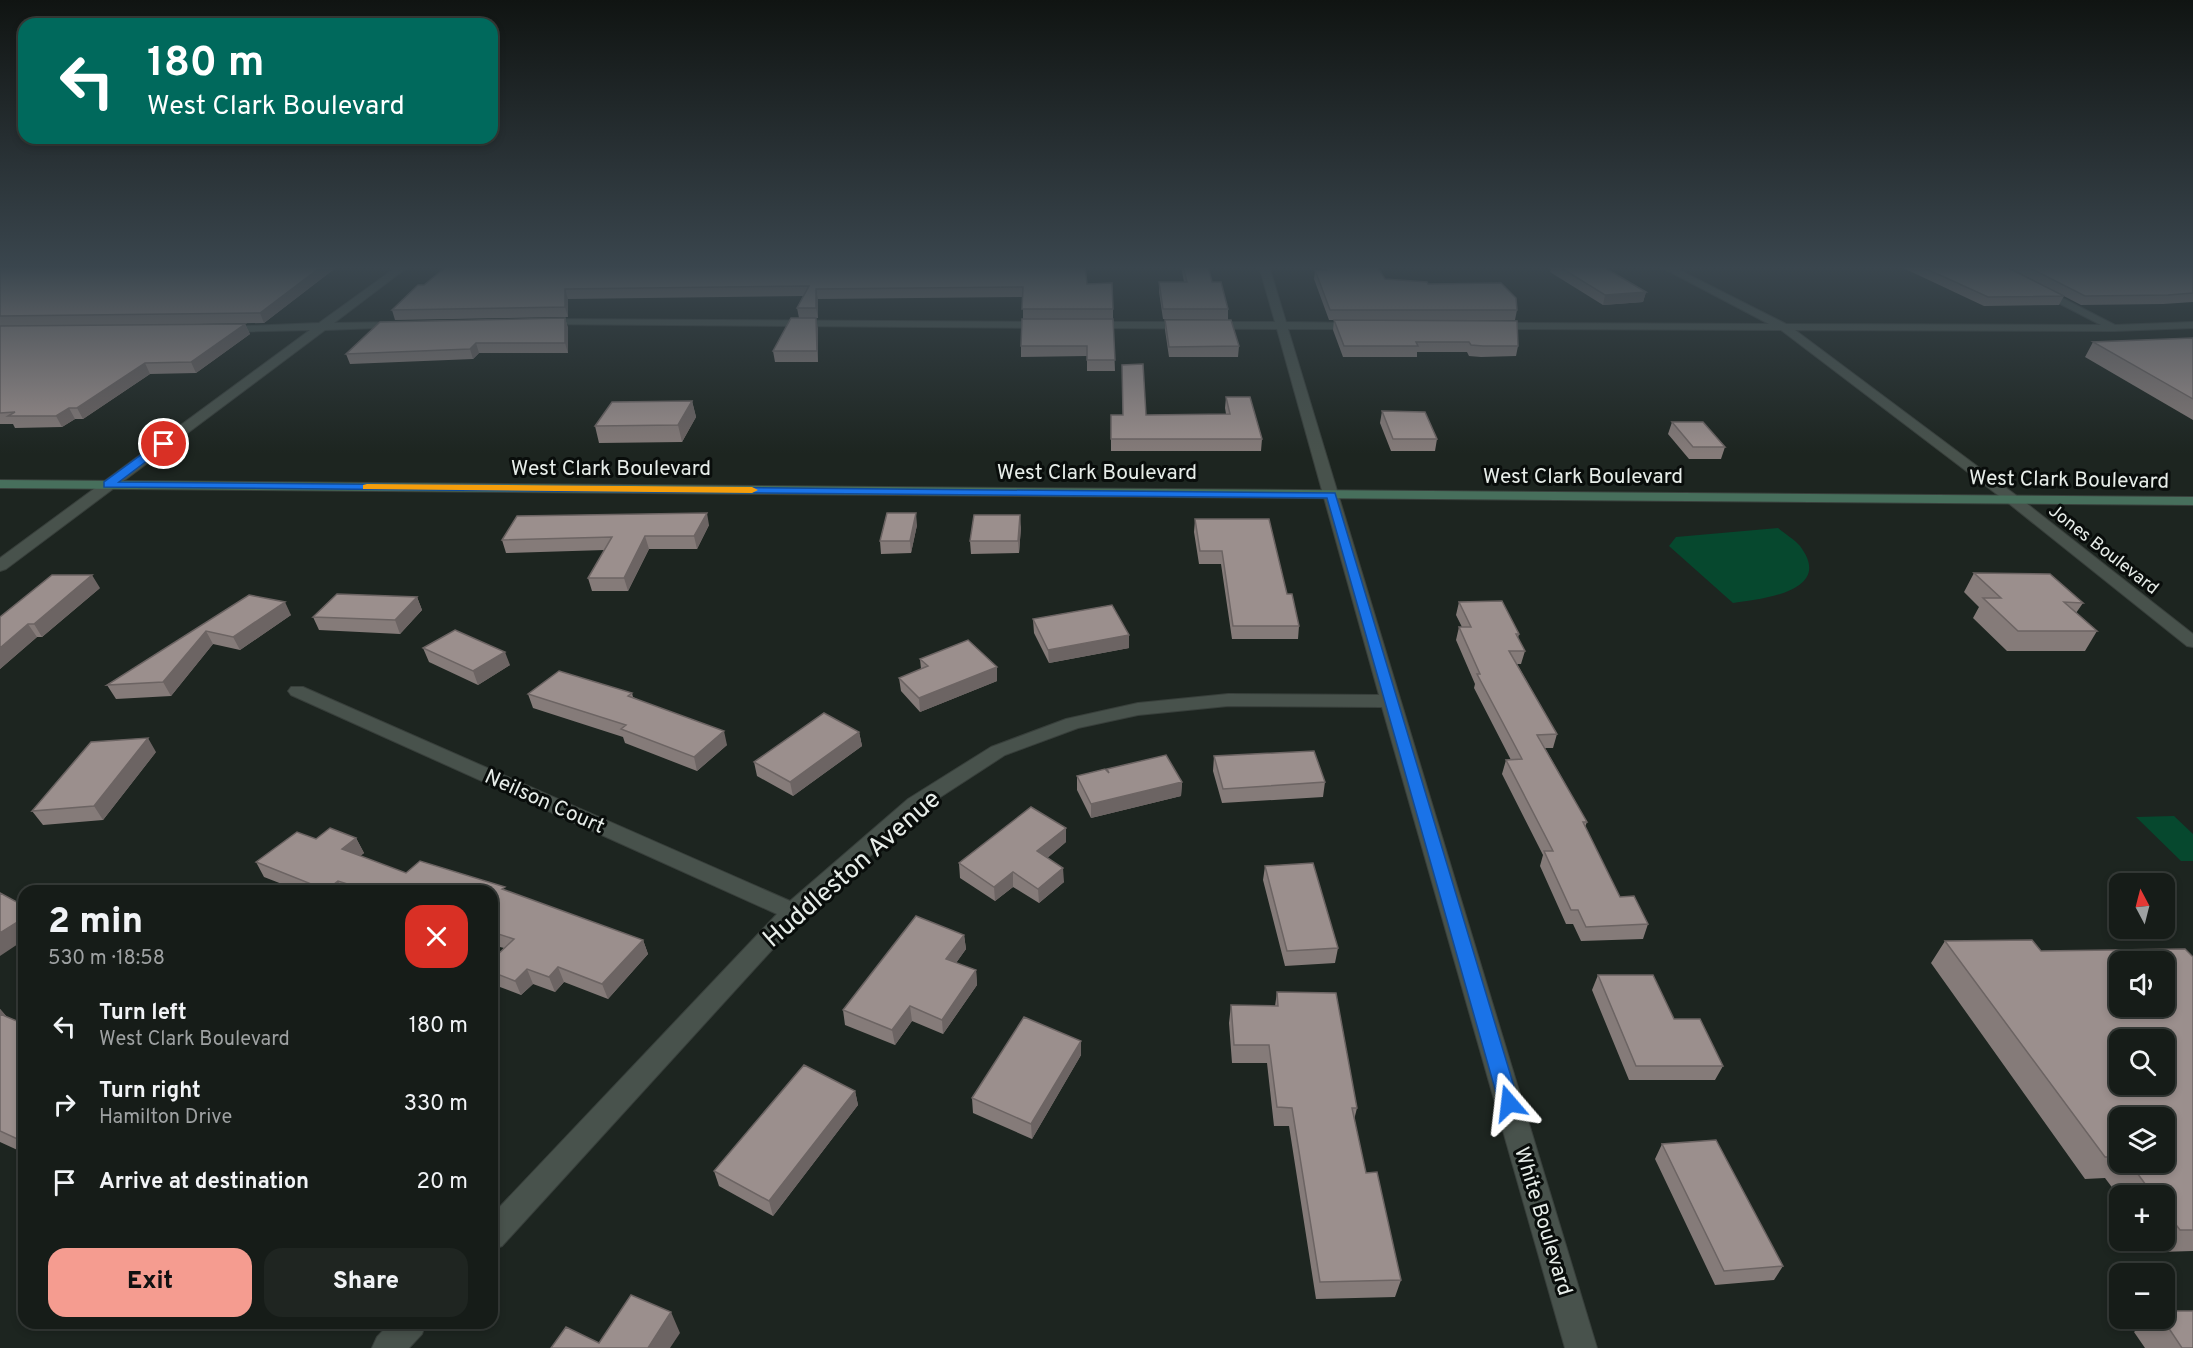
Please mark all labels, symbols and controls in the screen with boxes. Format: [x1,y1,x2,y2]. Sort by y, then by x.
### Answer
text: 180 m [147,38,264,91]
icon: left [48,42,126,120]
text: West Clark Boulevard [147,90,405,124]
pin [138,418,189,469]
icon: arrive [147,427,180,460]
street label: West Clark Boulevard [511,456,711,483]
street label: West Clark Boulevard [997,460,1197,487]
street label: West Clark Boulevard [1483,464,1683,491]
street label: West Clark Boulevard [1969,465,2169,496]
street label: Jones Boulevard [2043,500,2163,600]
street label: Neilson Court [480,764,609,841]
street label: Huddleston Avenue [757,784,948,956]
north arrow [2109,873,2175,939]
map controls [2109,873,2175,1329]
text: 2 min [48,900,143,946]
button: close [405,905,468,968]
text: 530 m · 18:58 [48,946,165,972]
button: sound [2109,951,2175,1017]
text: Turn left [99,1000,187,1027]
icon: left [48,1010,81,1043]
text: 180 m [409,1013,468,1040]
text: West Clark Boulevard [99,1027,290,1053]
button: search [2109,1029,2175,1095]
position arrow [1477,1071,1541,1135]
text: Turn right [99,1078,201,1105]
icon: right [48,1088,81,1121]
text: 330 m [404,1091,468,1118]
text: Hamilton Drive [99,1105,232,1131]
button: layers [2109,1107,2175,1173]
street label: White Boulevard [1507,1144,1578,1299]
icon: arrive [48,1166,81,1199]
text: Arrive at destination [99,1169,309,1196]
text: 20 m [417,1169,468,1196]
button: + [2109,1185,2175,1251]
button: Exit [48,1248,252,1317]
button: Share [264,1248,468,1317]
button: − [2109,1263,2175,1329]

